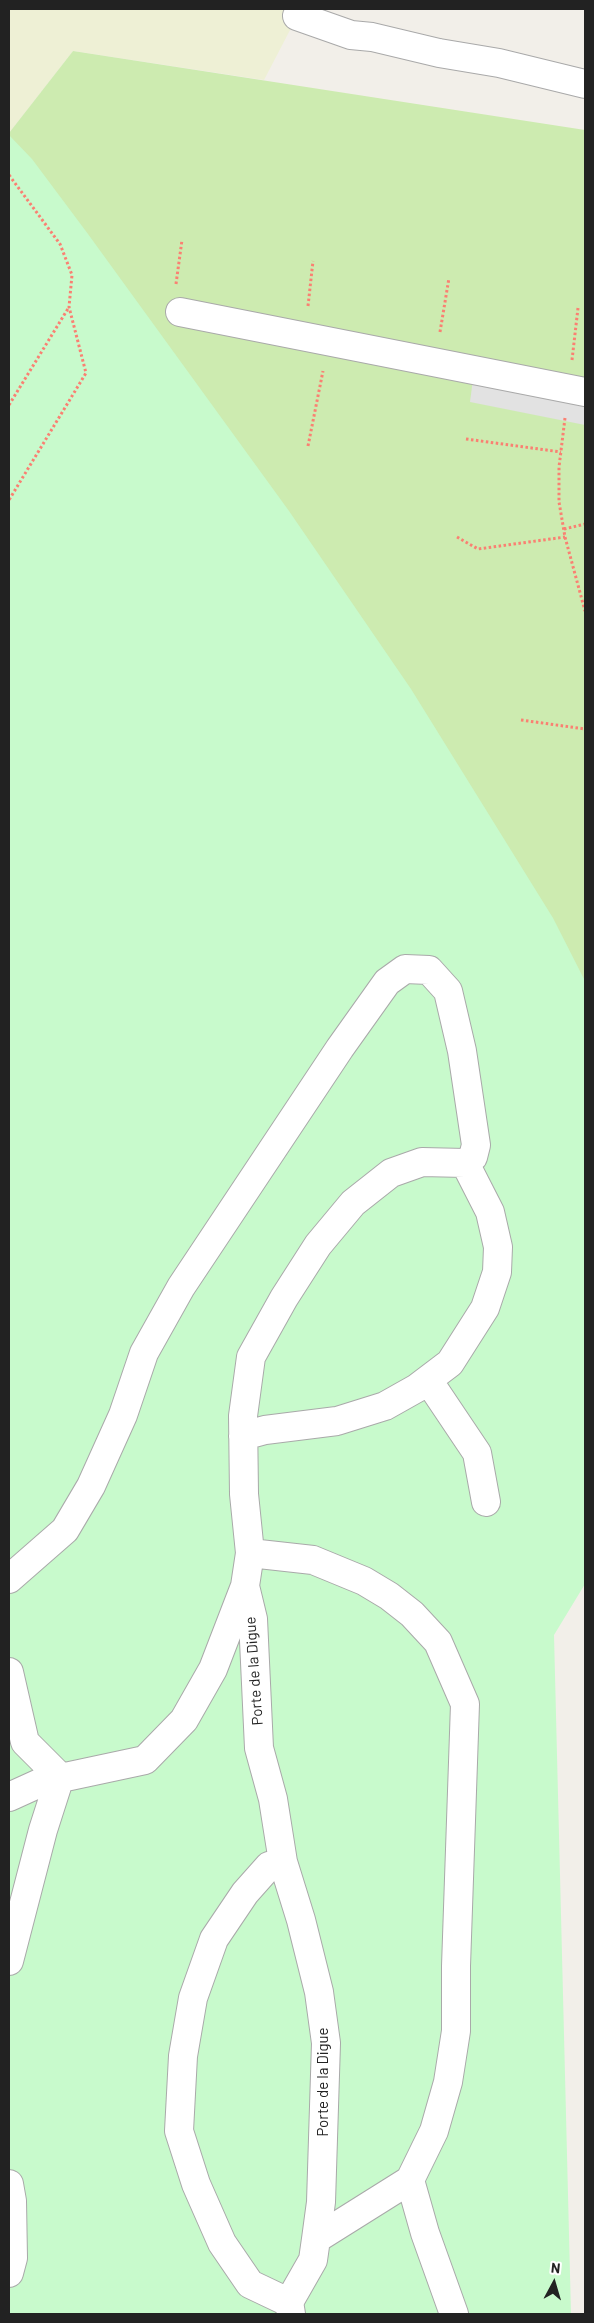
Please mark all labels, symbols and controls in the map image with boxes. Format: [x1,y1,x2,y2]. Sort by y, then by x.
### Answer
street label: Porte de la Digue [241,1616,267,1726]
street label: Porte de la Digue [314,2027,332,2137]
north arrow [529,2258,579,2308]
text: N [550,2259,561,2277]

